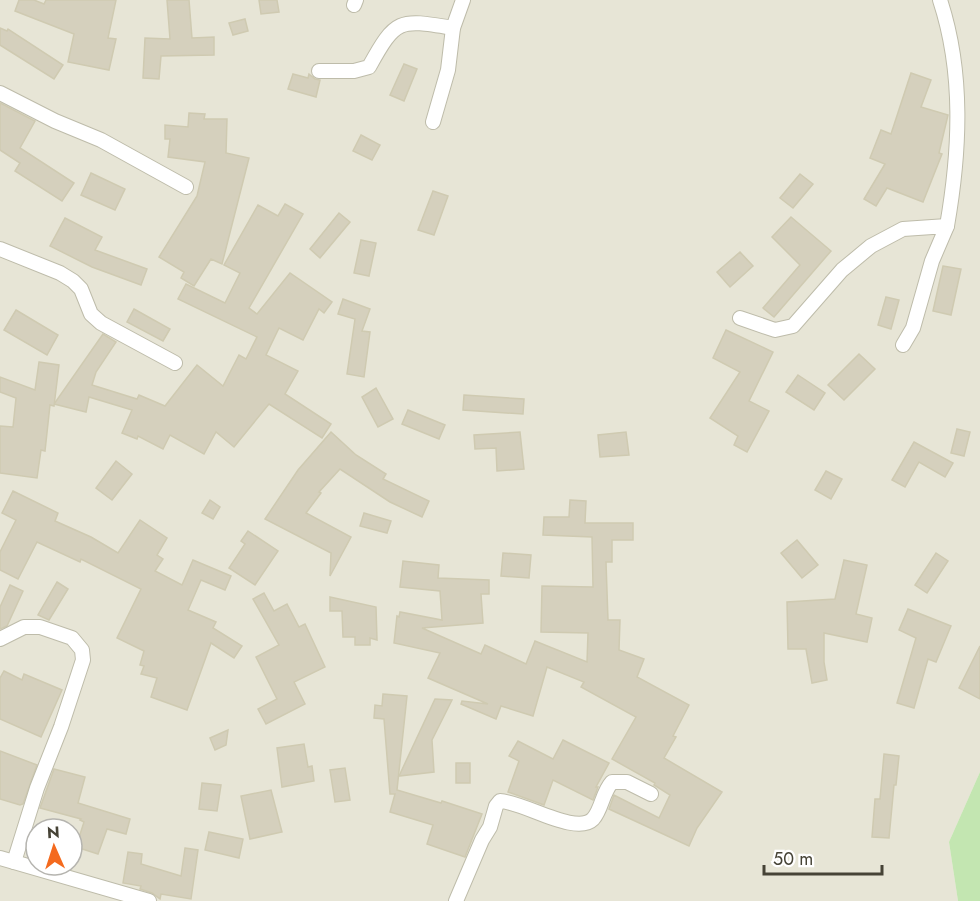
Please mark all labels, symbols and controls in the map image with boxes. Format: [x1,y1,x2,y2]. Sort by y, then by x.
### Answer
north arrow [24,817,84,877]
text: N [46,821,60,844]
scale bar [764,838,882,876]
text: 50 m [773,846,813,872]

